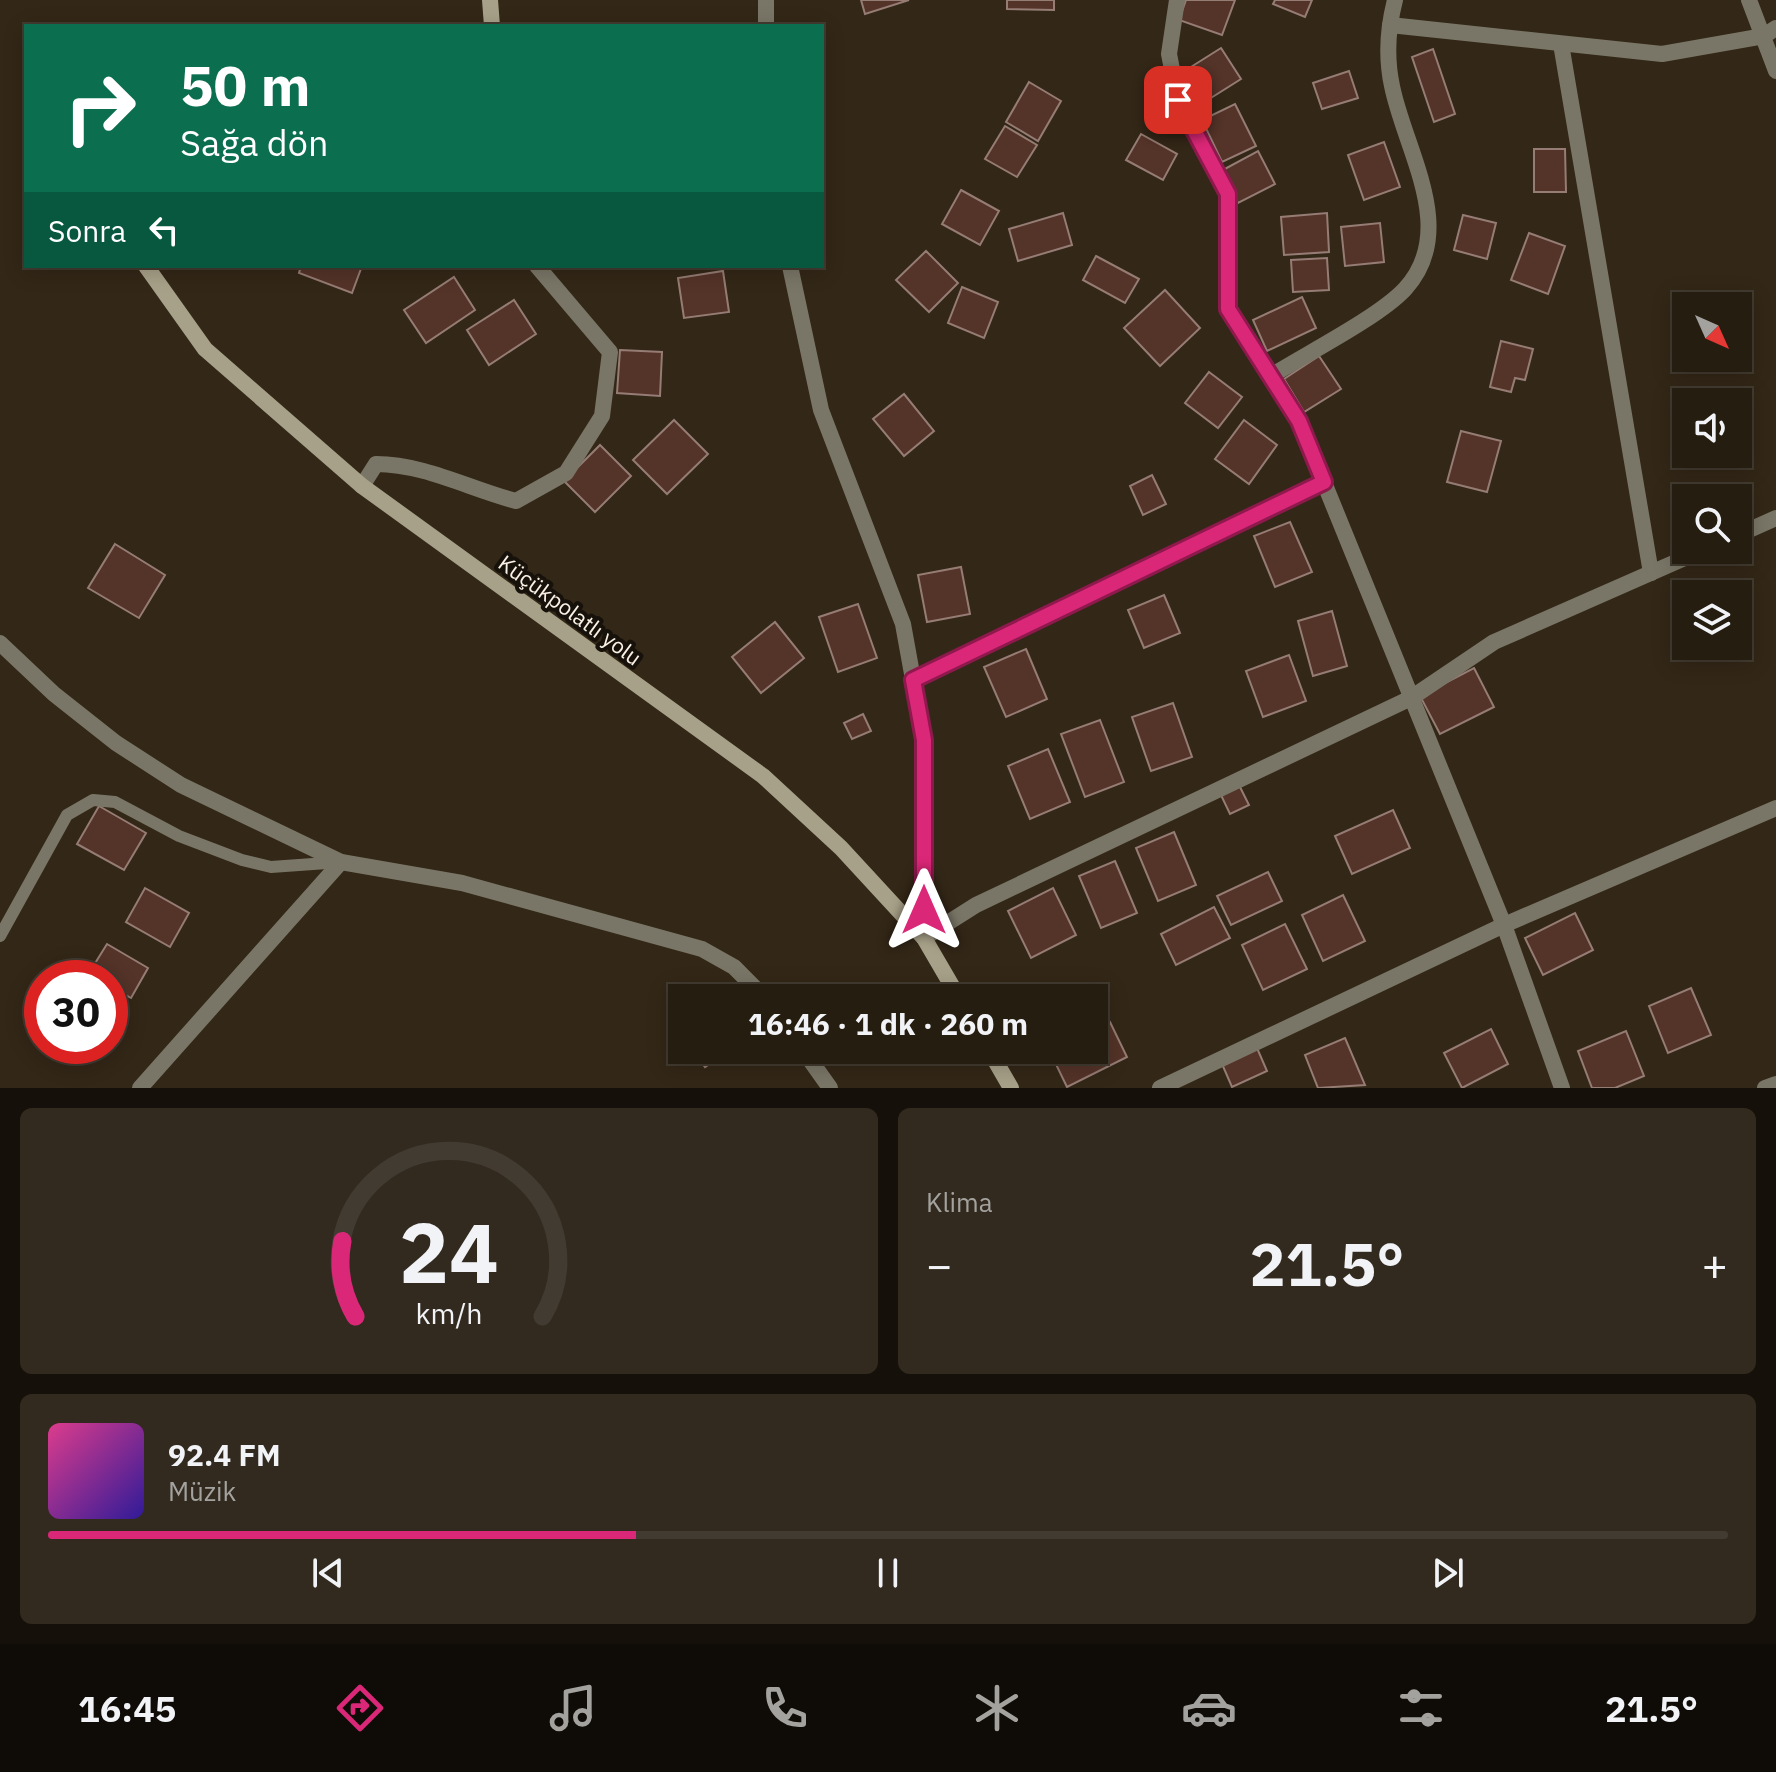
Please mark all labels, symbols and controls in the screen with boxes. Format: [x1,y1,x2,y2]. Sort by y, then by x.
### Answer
text: 50 m [180,49,310,121]
icon: right [48,56,152,160]
pin [1144,66,1212,134]
icon: arrive [1156,78,1200,122]
text: Sağa dön [180,119,328,166]
icon: left [142,208,186,252]
text: Sonra [48,211,126,250]
north arrow [1672,292,1752,372]
map controls [1672,292,1752,660]
button: sound [1672,388,1752,468]
button: search [1672,484,1752,564]
street label: Küçükpolatlı yolu [493,548,648,671]
button: layers [1672,580,1752,660]
position arrow [882,868,966,952]
speed limit sign: 30 [24,960,128,1064]
text: 16:46 · 1 dk · 260 m [748,1004,1028,1043]
text: Klima [926,1185,993,1219]
text: 24 [399,1198,499,1306]
text: 21.5° [1250,1224,1404,1303]
text: − [926,1236,952,1293]
text: + [1702,1236,1728,1293]
text: km/h [415,1295,483,1332]
text: 92.4 FM [168,1435,281,1474]
text: Müzik [168,1474,236,1508]
icon: previous [306,1551,350,1595]
icon: pause [866,1551,910,1595]
icon: next [1426,1551,1470,1595]
icon: directions [332,1680,388,1736]
icon: music [545,1680,601,1736]
icon: phone [757,1680,813,1736]
icon: climate [969,1680,1025,1736]
icon: car [1181,1680,1237,1736]
icon: filters [1393,1680,1449,1736]
text: 16:45 [78,1685,176,1732]
text: 21.5° [1605,1685,1698,1732]

